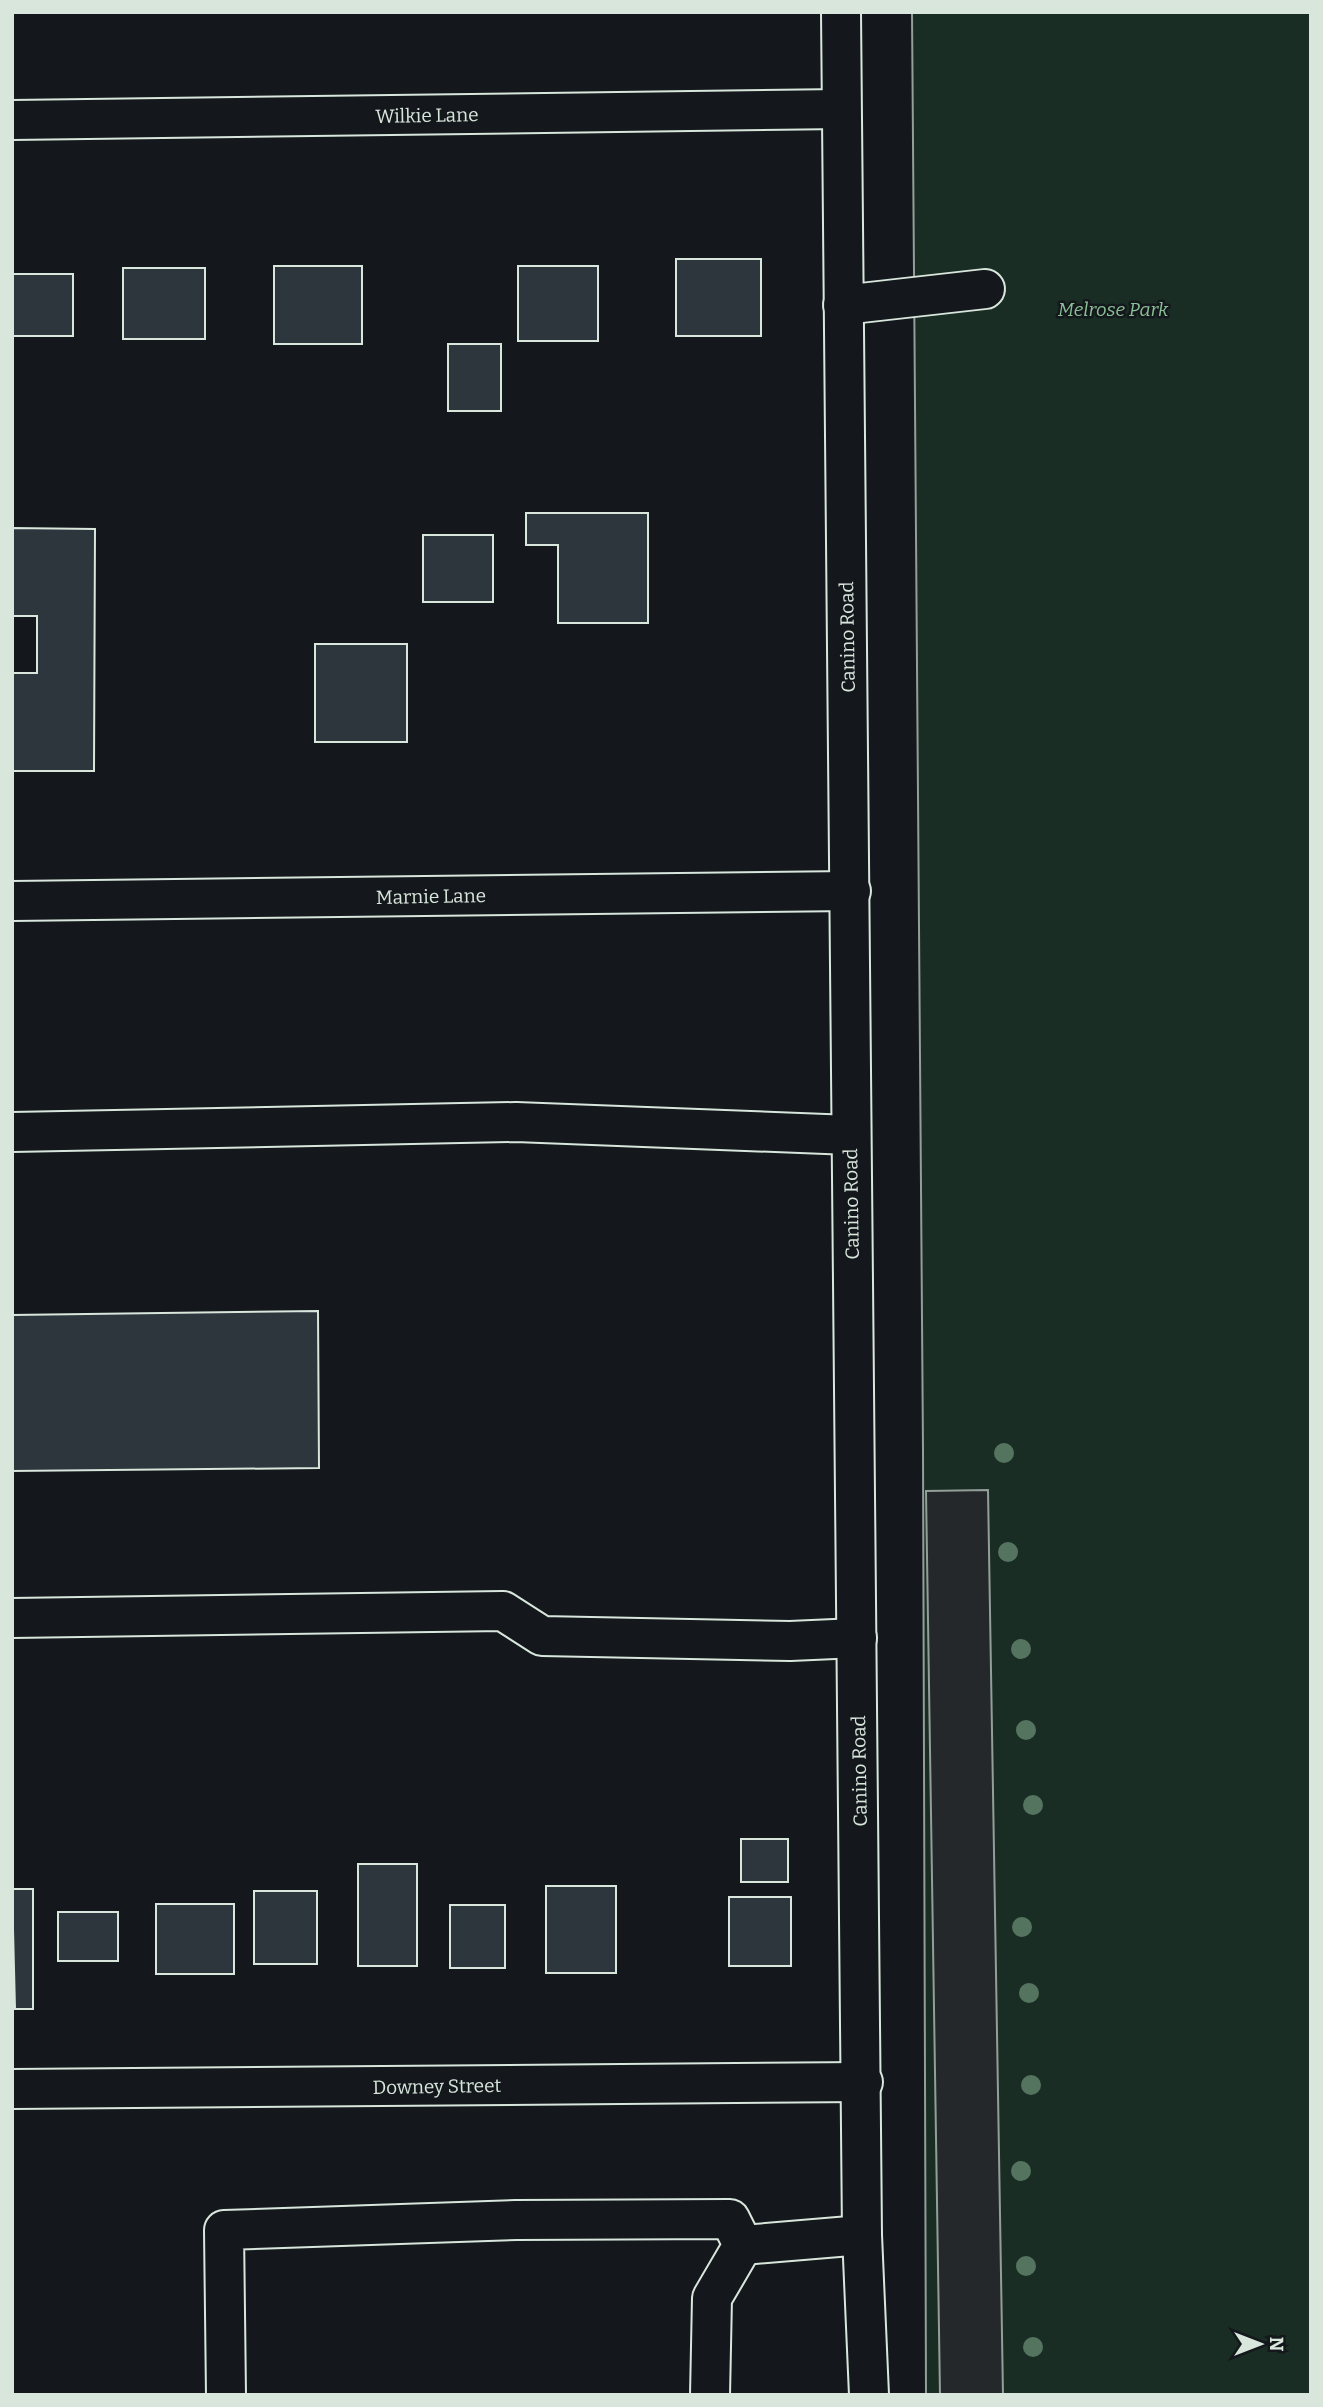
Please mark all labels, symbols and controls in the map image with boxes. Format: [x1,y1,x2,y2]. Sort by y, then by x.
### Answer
street label: Wilkie Lane [375,103,479,128]
park label: Melrose Park [1058,298,1169,321]
street label: Canino Road [835,581,860,693]
street label: Marnie Lane [376,884,486,909]
street label: Canino Road [839,1148,864,1260]
street label: Canino Road [847,1715,872,1827]
street label: Downey Street [372,2074,502,2099]
north arrow [1225,2309,1295,2379]
text: N [1265,2337,1288,2352]

